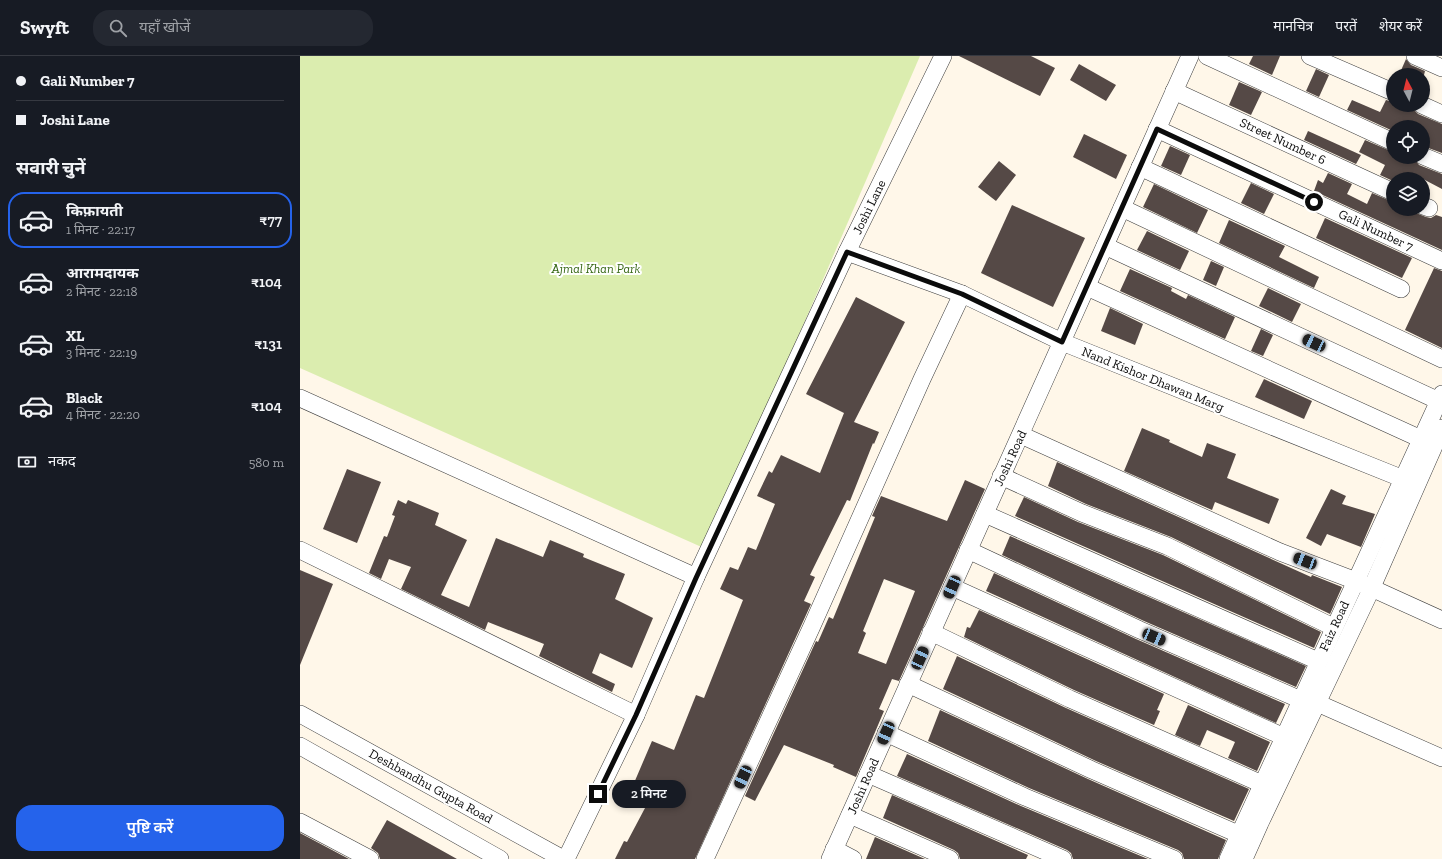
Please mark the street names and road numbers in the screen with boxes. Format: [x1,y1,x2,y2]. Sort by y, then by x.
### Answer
street label: Street Number 6 [1238,115,1328,168]
street label: Joshi Lane [849,177,889,237]
street label: Gali Number 7 [1336,206,1416,254]
street label: Nand Kishor Dhawan Marg [1080,344,1226,414]
street label: Joshi Road [991,428,1029,488]
street label: Faiz Road [1316,598,1352,654]
street label: Deshbandhu Gupta Road [367,746,495,826]
street label: Joshi Road [844,756,882,816]

